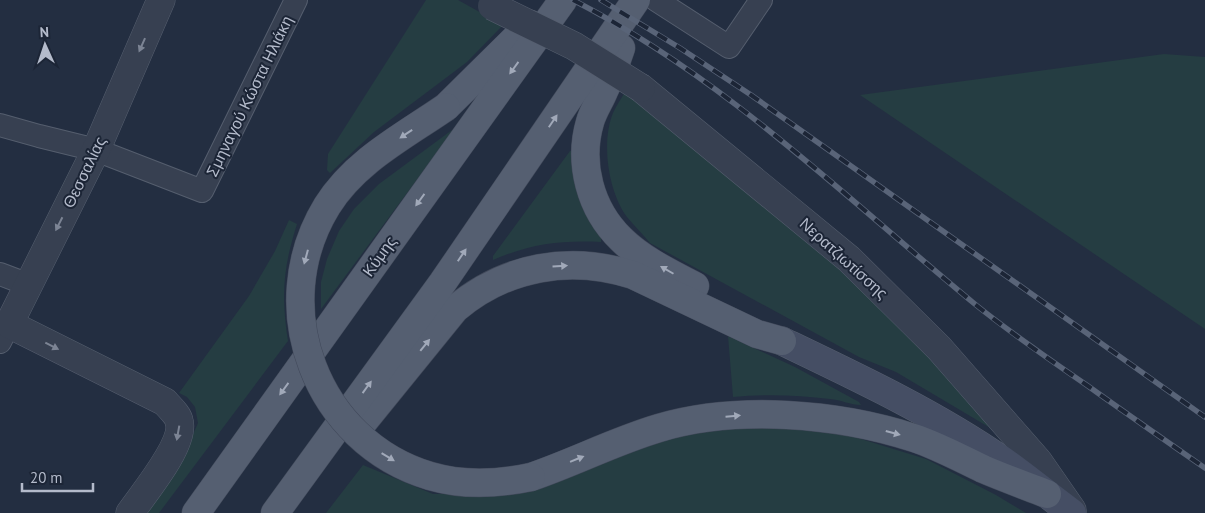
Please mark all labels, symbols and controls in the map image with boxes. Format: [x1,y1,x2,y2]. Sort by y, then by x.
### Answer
street label: Σμηναγού Κώστα Ηλιάκη [201,12,297,180]
north arrow [20,20,70,70]
text: N [39,23,49,41]
one-way arrow [137,38,145,52]
one-way arrow [509,61,519,75]
one-way arrow [548,115,558,128]
one-way arrow [399,130,412,139]
street label: Θεσσαλίας [58,133,110,211]
one-way arrow [414,193,425,206]
street label: Νερατζιωτίσσης [796,213,893,303]
one-way arrow [55,217,63,231]
street label: Κύμης [358,232,400,280]
one-way arrow [302,249,310,264]
one-way arrow [457,249,467,262]
one-way arrow [552,262,568,270]
one-way arrow [659,266,674,274]
one-way arrow [419,339,430,352]
one-way arrow [45,342,59,350]
one-way arrow [361,381,372,394]
one-way arrow [279,382,289,396]
one-way arrow [725,412,741,420]
one-way arrow [173,426,181,442]
one-way arrow [886,429,901,437]
one-way arrow [382,452,395,462]
one-way arrow [570,455,584,463]
scale bar [22,460,94,492]
text: 20 m [30,468,63,487]

